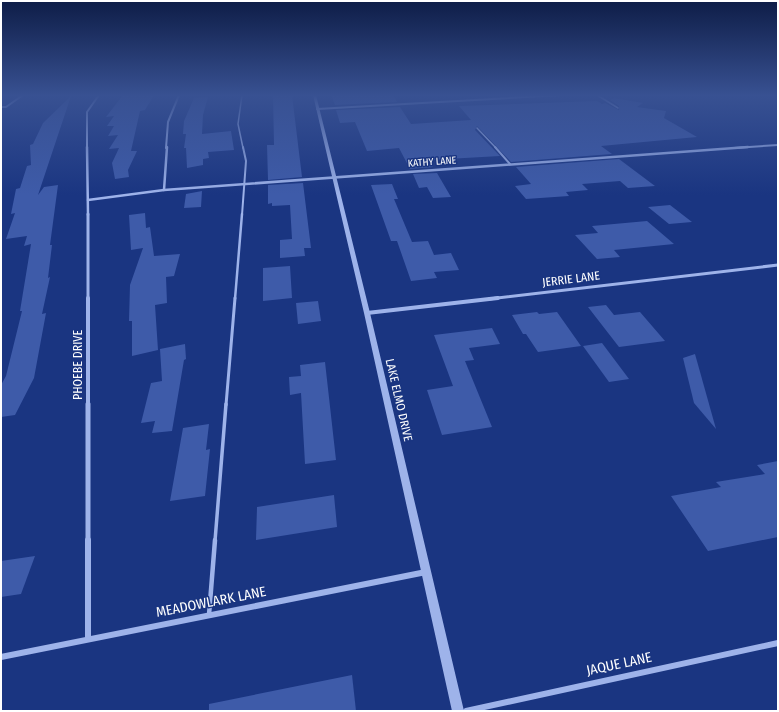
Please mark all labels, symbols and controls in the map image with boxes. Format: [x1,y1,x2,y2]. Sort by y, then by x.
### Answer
street label: KATHY LANE [407,154,457,170]
street label: JERRIE LANE [541,268,601,289]
street label: PHOEBE DRIVE [71,330,85,400]
street label: LAKE ELMO DRIVE [383,357,415,443]
street label: MEADOWLARK LANE [154,583,268,621]
street label: JAQUE LANE [585,649,654,679]

